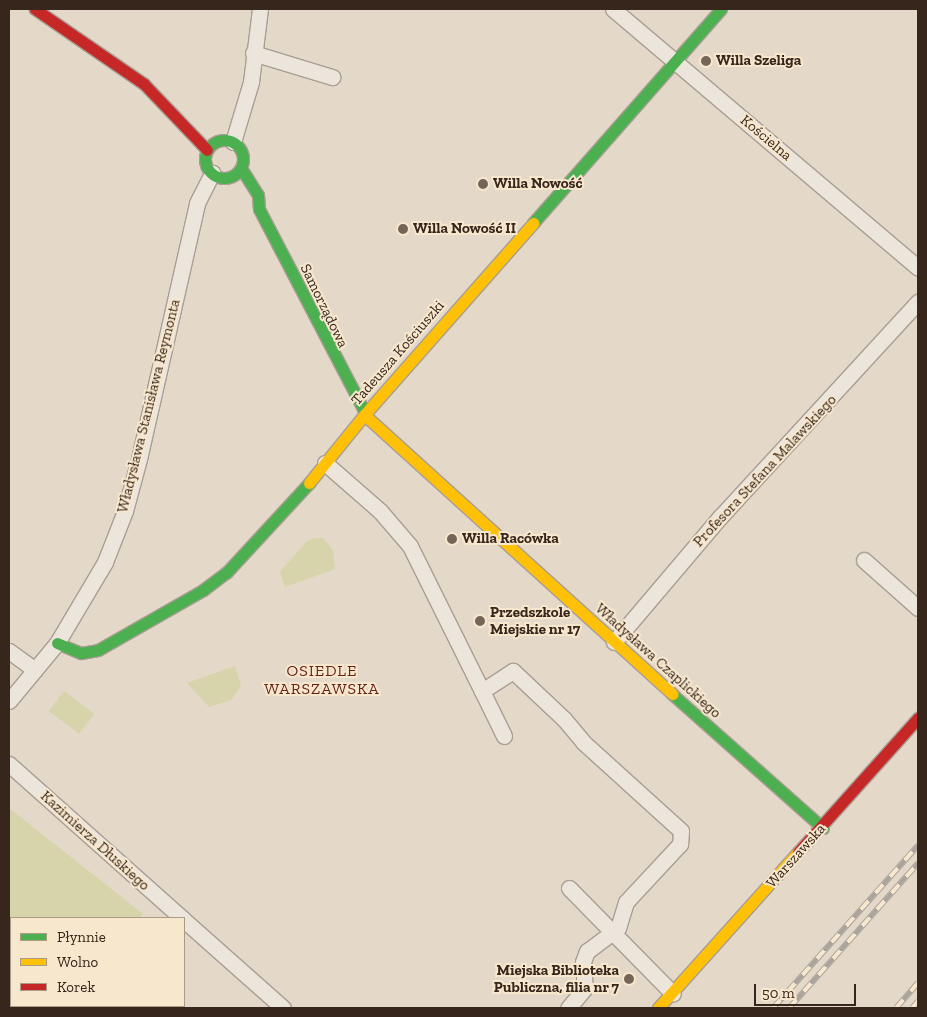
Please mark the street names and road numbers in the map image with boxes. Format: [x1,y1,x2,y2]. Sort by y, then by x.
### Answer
street label: Kościelna [737,111,795,165]
street label: Samorządowa [296,261,352,351]
street label: Władysława Stanisława Reymonta [114,297,184,515]
street label: Tadeusza Kościuszki [348,297,448,409]
street label: Profesora Stefana Malawskiego [690,391,840,551]
street label: Władysława Czaplickiego [591,600,725,722]
street label: Kazimierza Dłuskiego [37,787,153,895]
street label: Warszawska [762,820,830,892]

